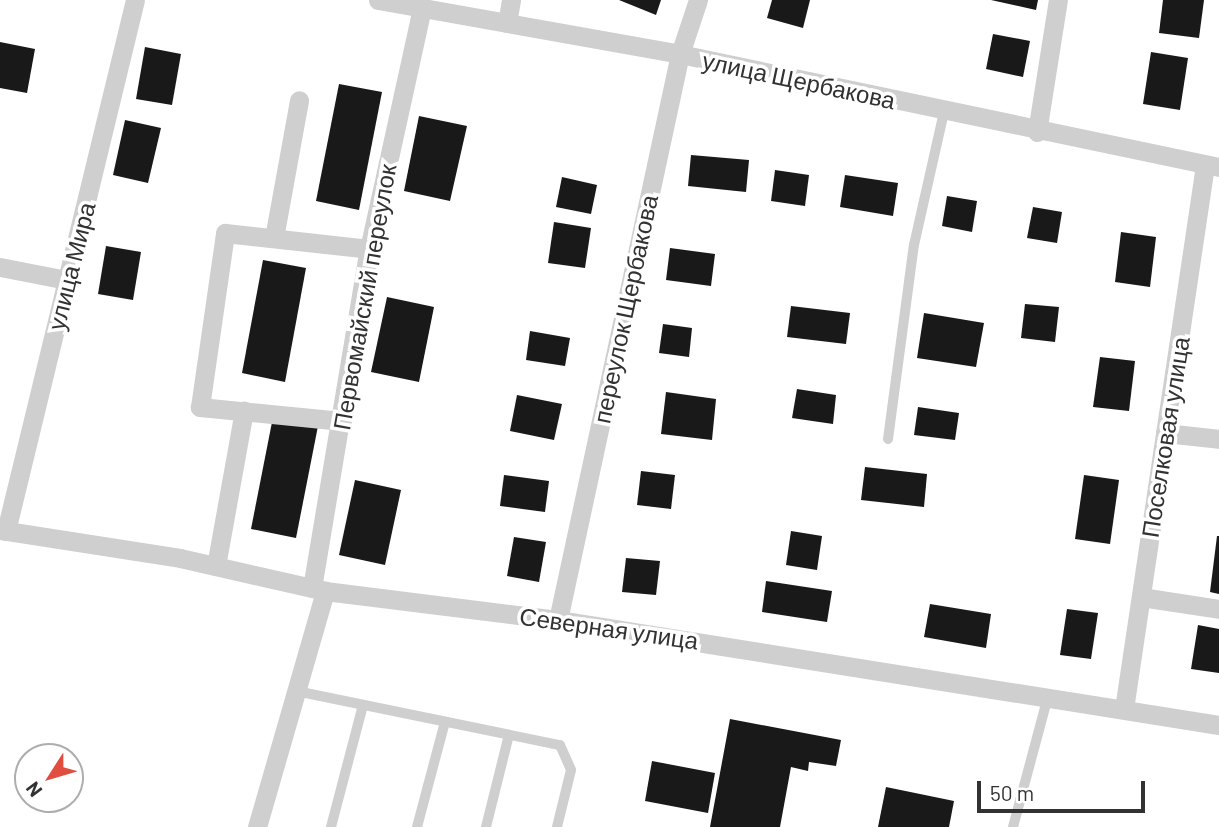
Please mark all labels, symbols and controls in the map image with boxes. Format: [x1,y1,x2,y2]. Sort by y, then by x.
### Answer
street label: улица Щербакова [700,45,898,115]
street label: Первомайский переулок [326,162,402,432]
street label: переулок Щербакова [587,192,663,426]
street label: улица Мира [41,199,101,333]
street label: Поселковая улица [1135,335,1195,539]
street label: Северная улица [518,601,700,655]
north arrow [14,743,84,813]
scale bar [981,768,1149,812]
text: N [20,778,46,802]
text: 50 m [990,780,1034,805]

